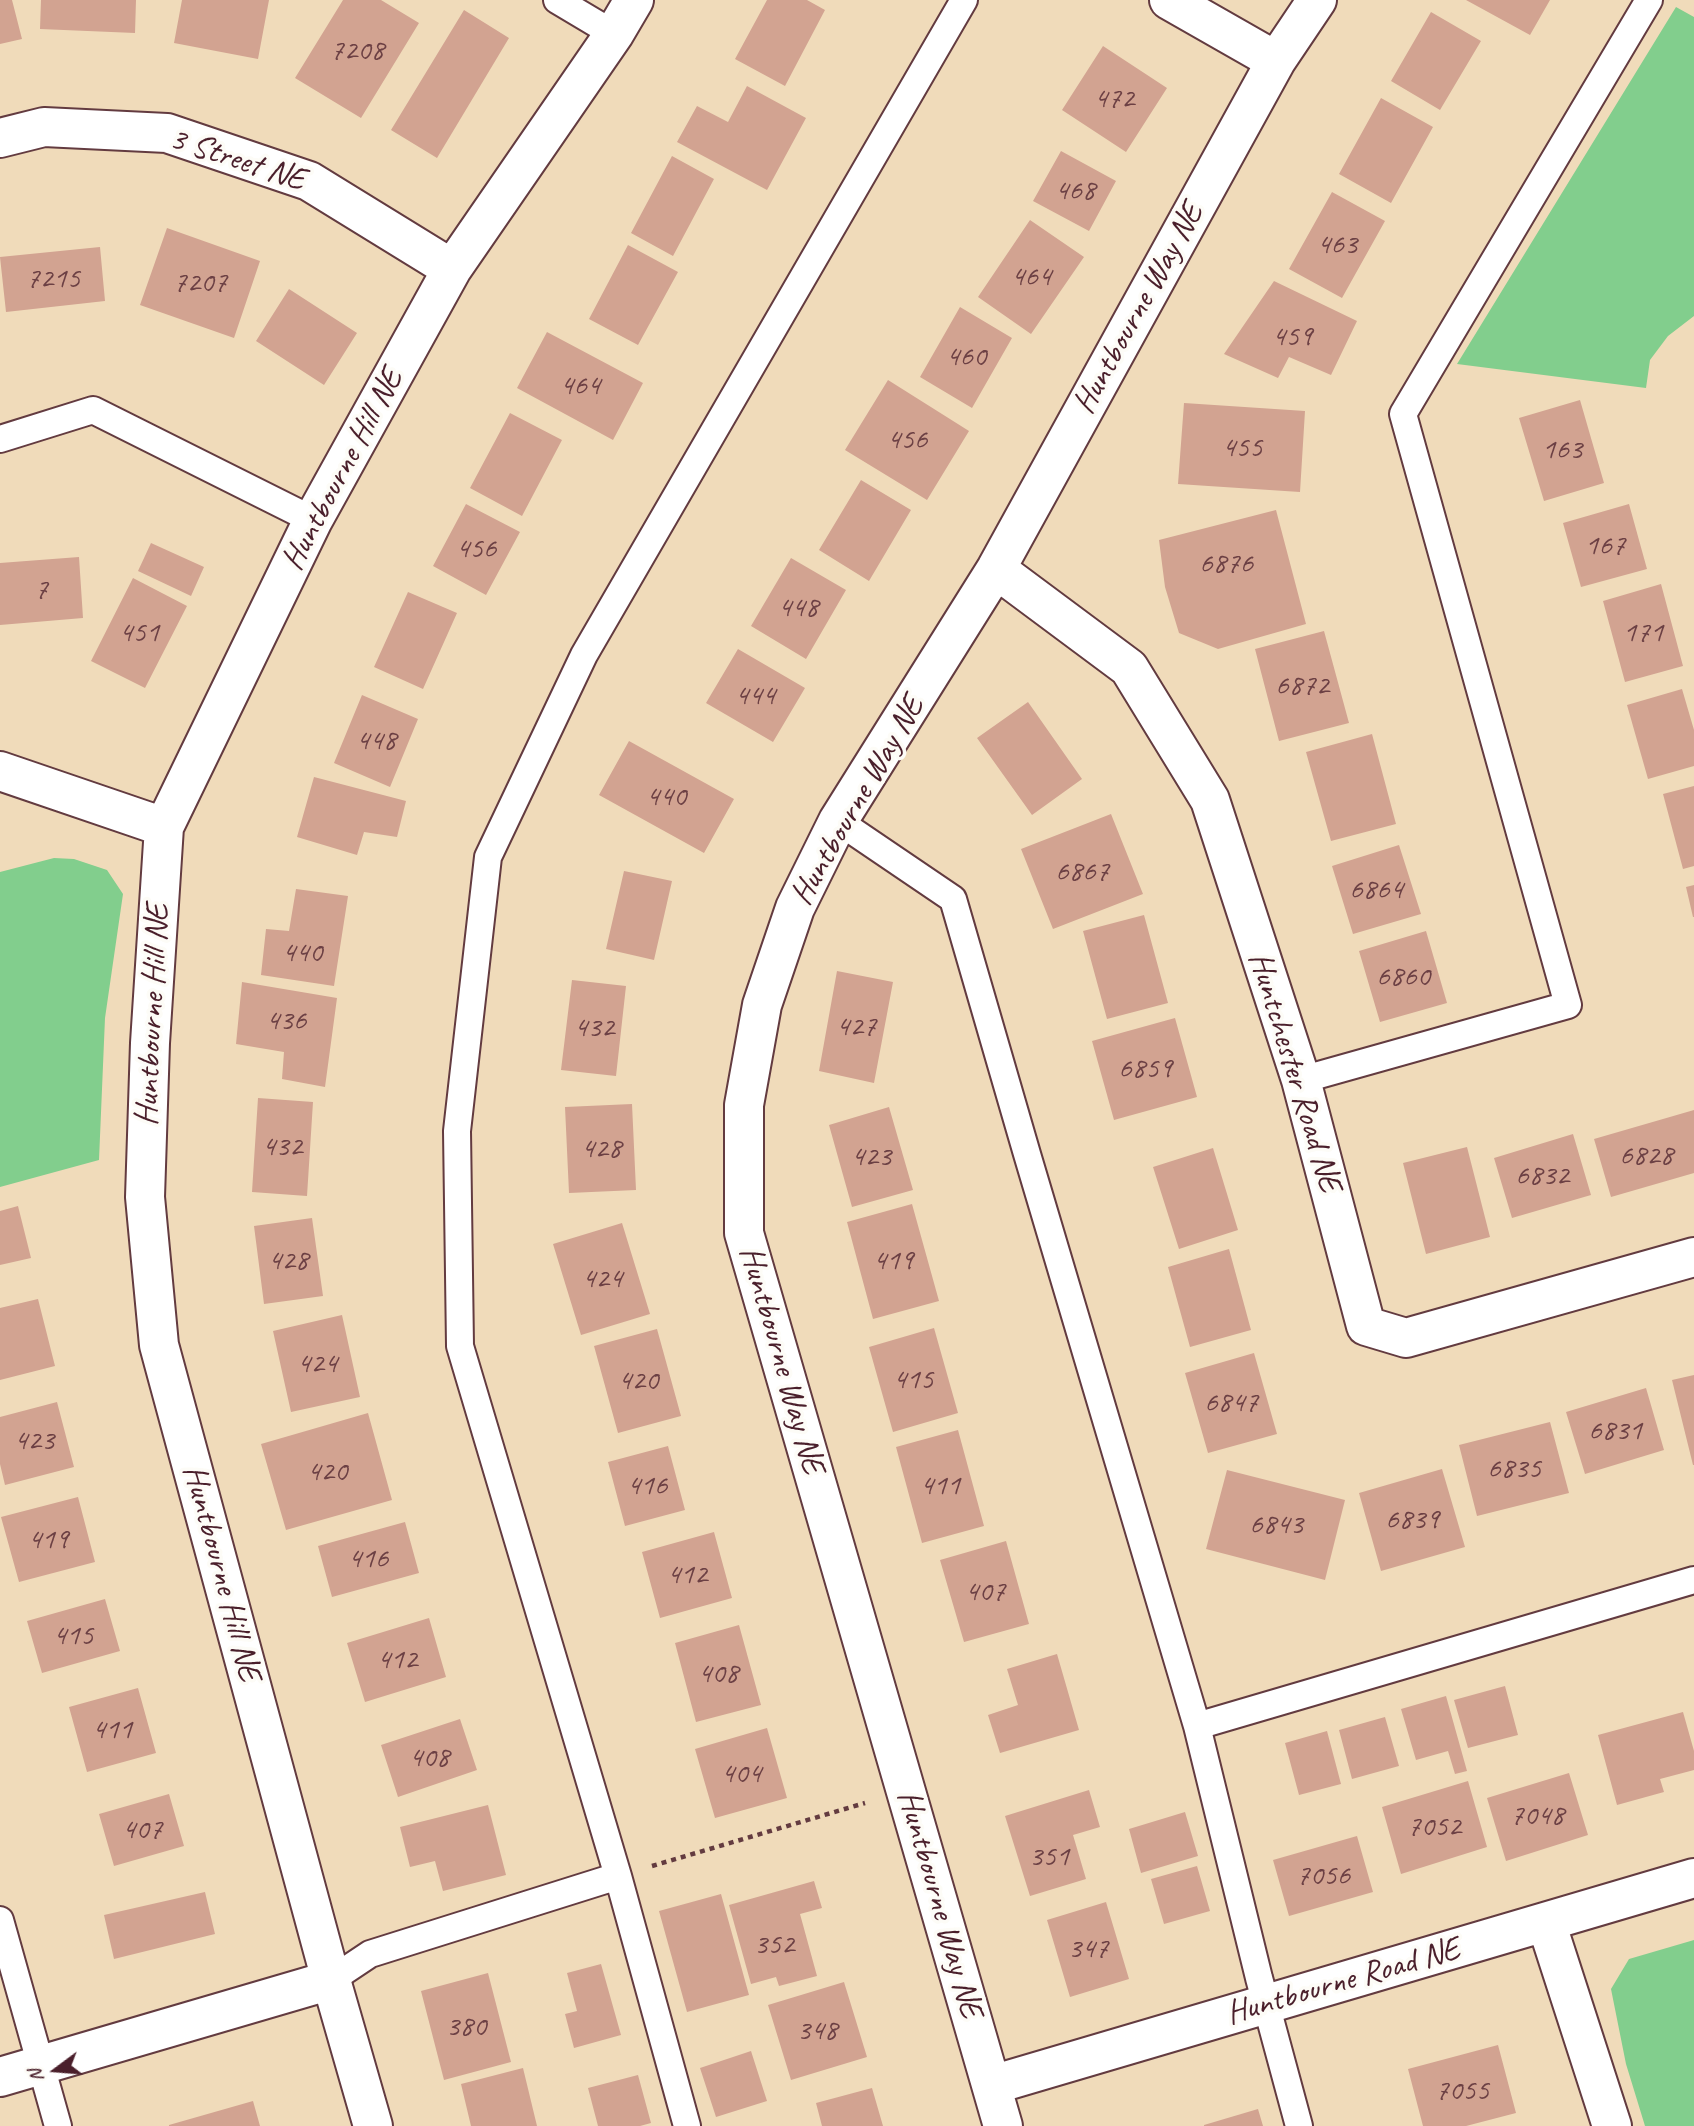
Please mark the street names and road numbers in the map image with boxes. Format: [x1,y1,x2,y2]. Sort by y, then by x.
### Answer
street label: 3 Street NE [164,120,310,200]
street label: Huntbourne Way NE [1065,197,1213,421]
street label: Huntbourne Hill NE [273,363,413,577]
street label: Huntbourne Way NE [782,690,934,912]
street label: Huntbourne Hill NE [127,903,179,1127]
street label: Huntchester Road NE [1239,948,1349,1196]
street label: Huntbourne Way NE [730,1242,832,1478]
street label: Huntbourne Hill NE [173,1461,269,1685]
street label: Huntbourne Way NE [888,1786,990,2022]
street label: Huntbourne Road NE [1222,1930,1464,2034]

